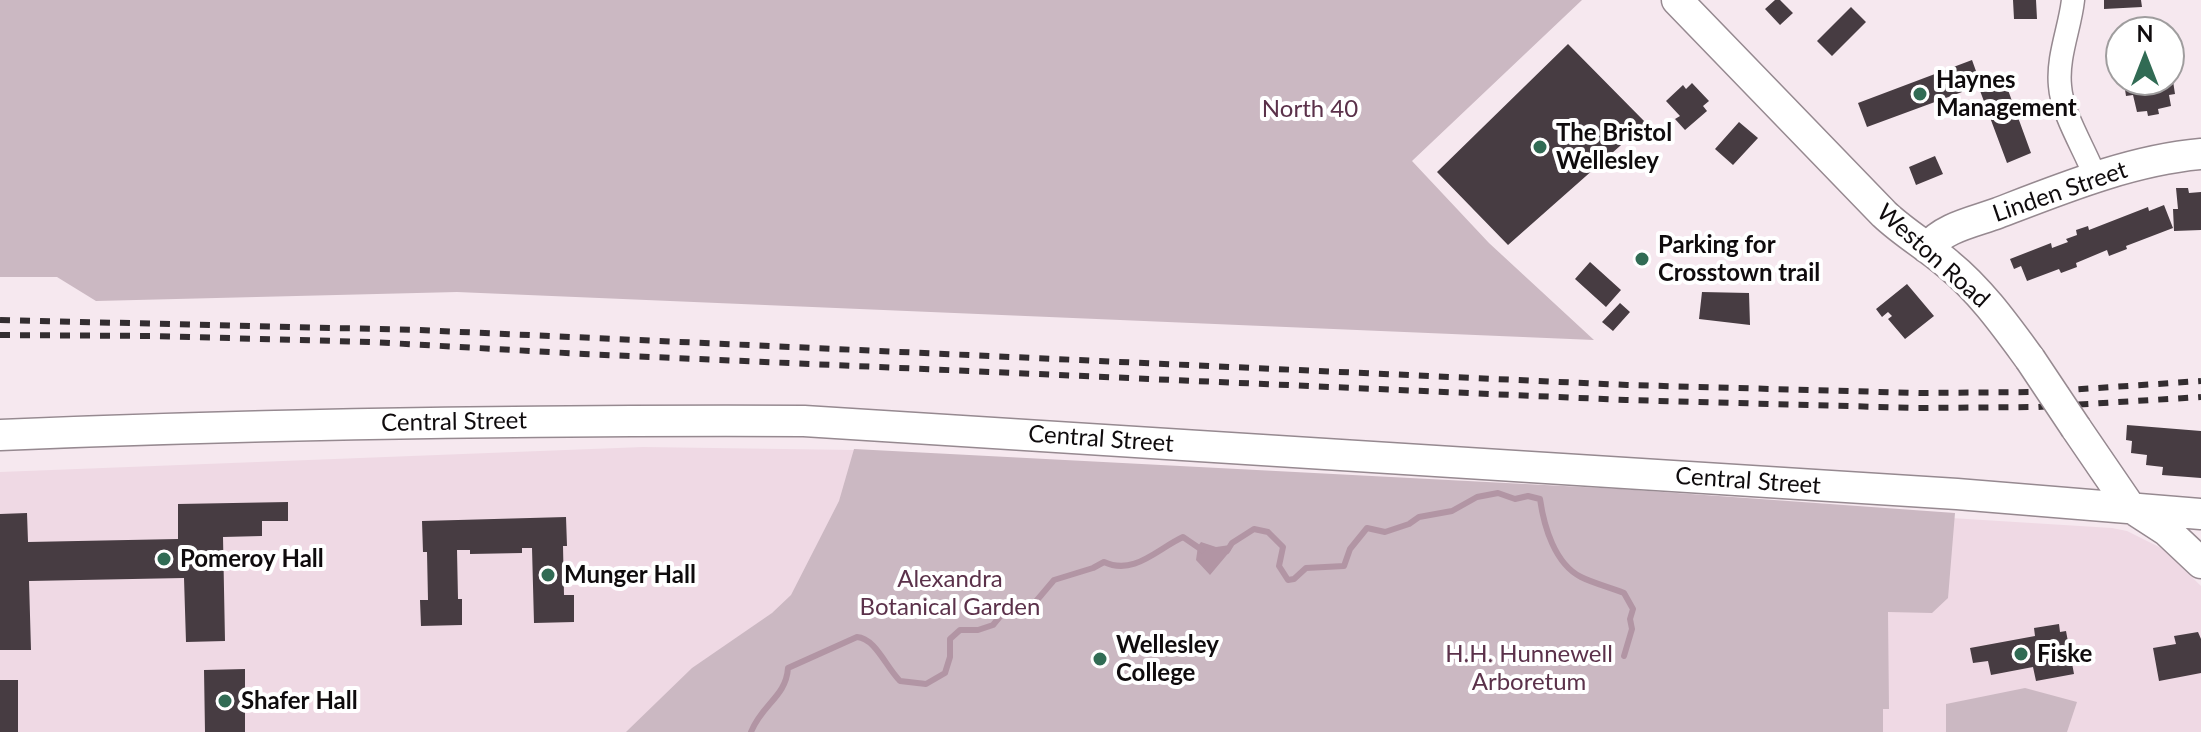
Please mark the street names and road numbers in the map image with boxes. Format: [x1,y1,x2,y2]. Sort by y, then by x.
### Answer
street label: Linden Street [1989,156,2131,228]
street label: Weston Road [1871,198,1995,314]
street label: Central Street [381,406,527,438]
street label: Central Street [1027,420,1175,458]
street label: Central Street [1674,462,1822,500]

